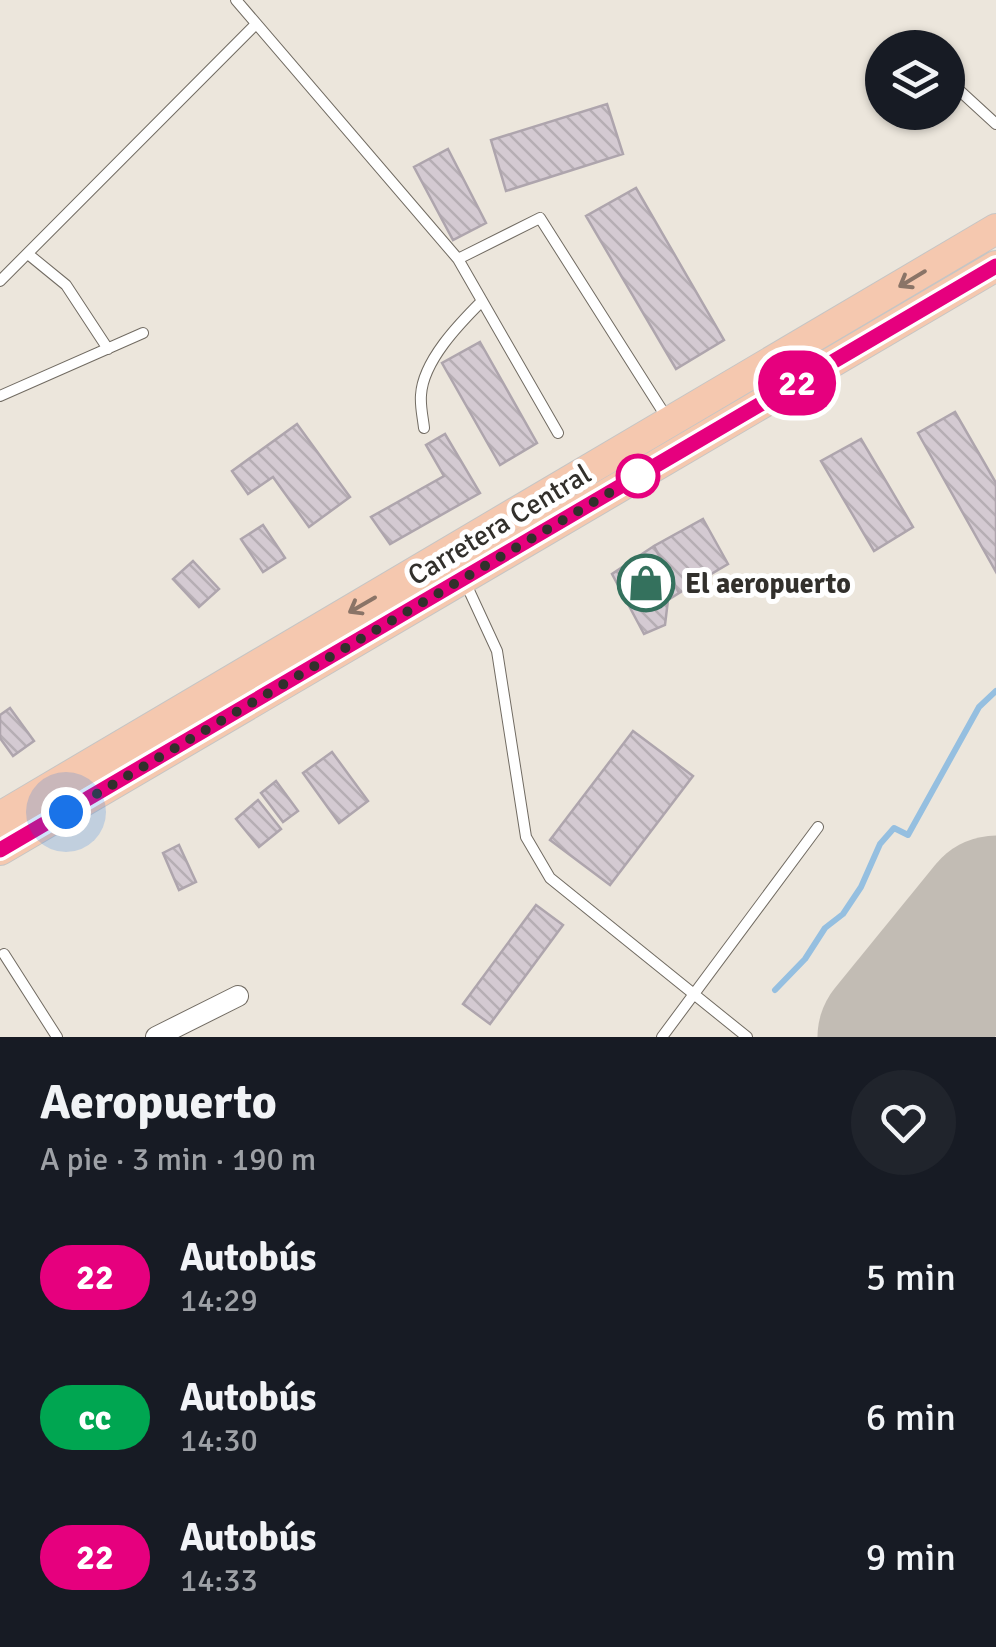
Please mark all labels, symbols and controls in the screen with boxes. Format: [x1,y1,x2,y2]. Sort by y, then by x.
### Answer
map controls [865,30,965,130]
button: layers [865,30,965,130]
one-way arrow [898,269,927,289]
line badge: 22 [752,350,842,416]
text: 22 [778,362,816,405]
unlabelled marker [617,455,659,497]
street label: Carretera Central [402,457,597,593]
shop icon: El aeropuerto [616,553,676,613]
place label: El aeropuerto [685,567,851,601]
one-way arrow [348,595,376,615]
your location [41,787,91,837]
button: heart [851,1070,956,1175]
text: Aeropuerto [40,1073,277,1132]
text: A pie · 3 min · 190 m [40,1140,316,1179]
text: Autobús [180,1234,316,1281]
text: 5 min [866,1254,956,1301]
text: 22 [76,1256,114,1299]
text: 14:29 [180,1281,258,1320]
text: Autobús [180,1374,316,1421]
text: 6 min [866,1394,956,1441]
text: cc [79,1396,111,1439]
text: 14:30 [180,1421,258,1460]
text: Autobús [180,1514,316,1561]
text: 9 min [866,1534,956,1581]
text: 22 [76,1536,114,1579]
text: 14:33 [180,1561,258,1600]

